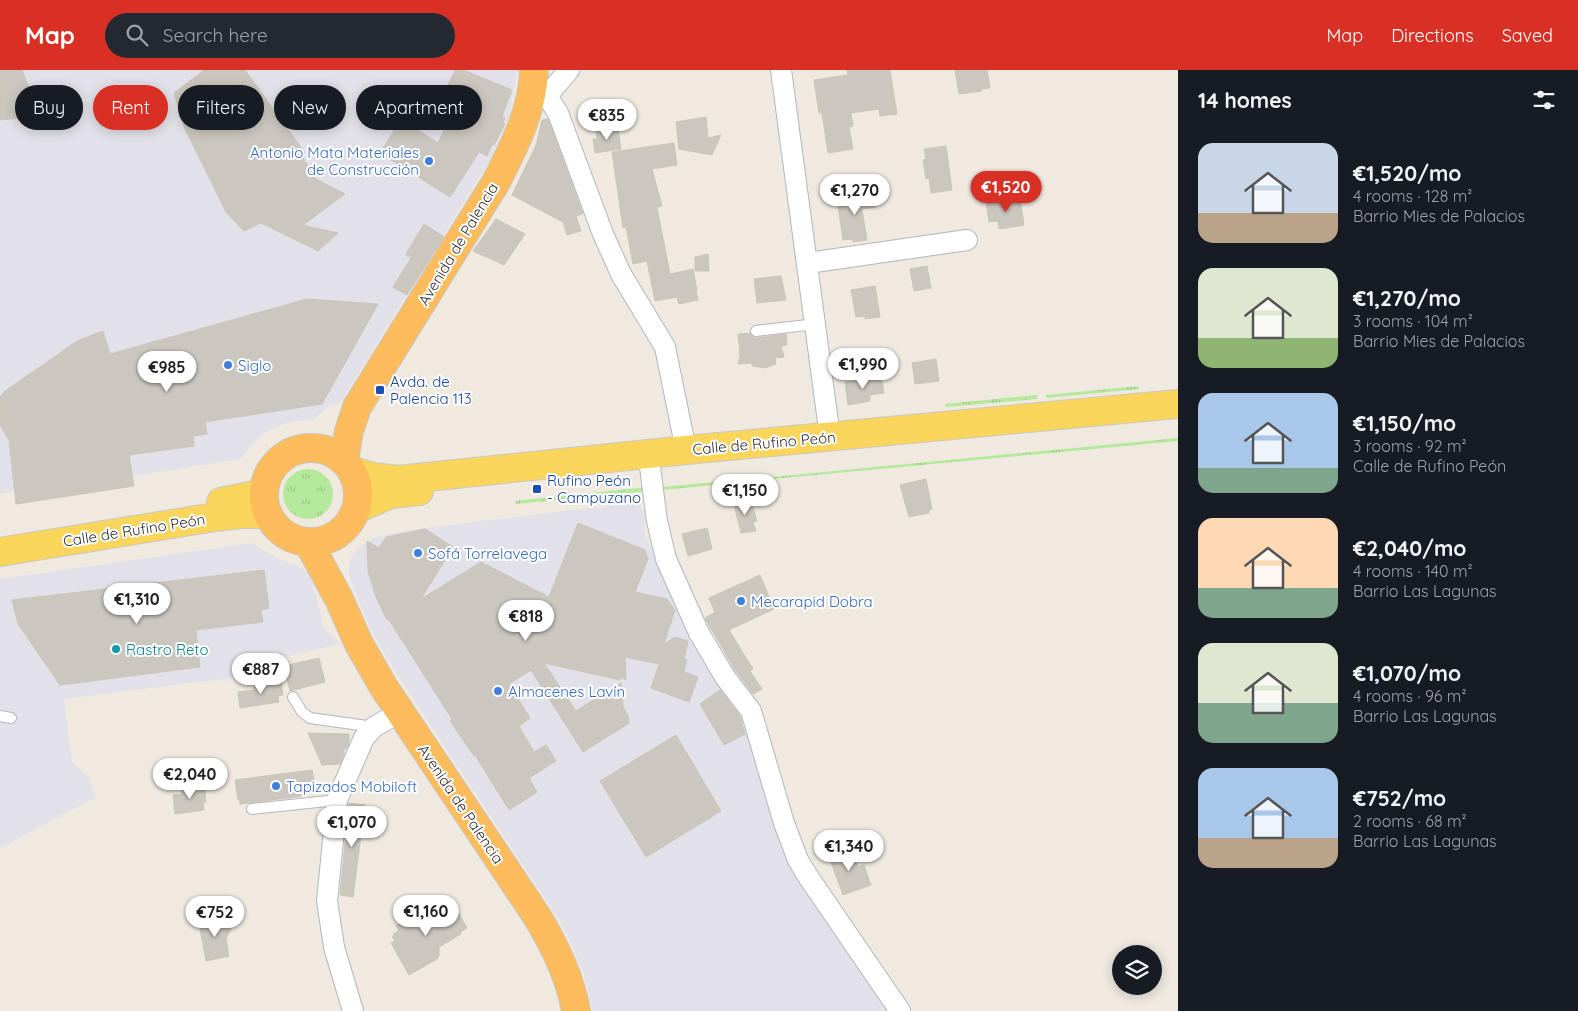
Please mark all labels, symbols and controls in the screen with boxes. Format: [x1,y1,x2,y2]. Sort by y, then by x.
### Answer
search box [105,13,455,58]
text: Map [25,20,75,50]
icon: search [123,21,151,49]
text: Search here [163,23,268,47]
text: Map [1326,24,1363,47]
text: Directions [1391,24,1474,47]
text: Saved [1502,24,1553,47]
chip: Buy [15,85,83,130]
chip: Rent [93,85,168,130]
chip: Filters [178,85,264,130]
chip: New [274,85,346,130]
chip: Apartment [356,85,482,130]
icon: filters [1530,86,1558,114]
text: 14 homes [1198,87,1292,113]
pin: €835 [577,98,637,141]
text: €835 [589,105,625,125]
place label: Antonio Mata Materiales de Construcción [250,143,419,179]
marker: Antonio Mata Materiales de Construcción [423,155,435,167]
text: €1,520/mo [1353,160,1461,186]
icon: home [1238,163,1298,223]
pin: €1,520 [965,170,1047,213]
pin: €1,270 [814,174,896,216]
text: €1,520 [982,177,1030,197]
street label: Avenida de Palencia [414,179,502,309]
text: €1,270 [831,180,879,200]
text: 4 rooms · 128 m² [1353,186,1472,206]
text: Barrio Mies de Palacios [1353,206,1525,226]
text: €1,270/mo [1353,285,1461,311]
icon: home [1238,288,1298,348]
text: 3 rooms · 104 m² [1353,311,1473,331]
text: Barrio Mies de Palacios [1353,331,1525,351]
pin: €1,990 [822,348,904,390]
pin: €985 [137,350,197,393]
text: €1,990 [839,354,887,374]
place label: Siglo [238,356,271,375]
text: €985 [148,357,186,377]
marker: Siglo [222,359,234,371]
place label: Avda. de Palencia 113 [390,372,472,408]
marker: Avda. de Palencia 113 [374,384,386,396]
text: €1,150/mo [1353,410,1456,436]
icon: home [1238,413,1298,473]
street label: Calle de Rufino Peón [692,427,836,459]
text: 3 rooms · 92 m² [1353,436,1467,456]
text: Calle de Rufino Peón [1353,456,1506,476]
place label: Rufino Peón - Campuzano [547,471,641,507]
pin: €1,150 [704,474,786,516]
text: €1,150 [723,480,767,500]
marker: Rufino Peón - Campuzano [531,483,543,495]
street label: Calle de Rufino Peón [62,509,206,551]
text: €2,040/mo [1353,535,1466,561]
icon: home [1238,538,1298,598]
place label: Sofá Torrelavega [428,544,547,563]
marker: Sofá Torrelavega [412,547,424,559]
text: 4 rooms · 140 m² [1353,561,1473,581]
text: Barrio Las Lagunas [1353,581,1497,601]
pin: €1,310 [96,582,178,625]
text: €1,310 [114,589,160,609]
place label: Mecarapid Dobra [751,592,873,611]
marker: Mecarapid Dobra [735,595,747,607]
pin: €818 [496,600,556,642]
text: €818 [509,606,543,626]
place label: Rastro Reto [126,640,208,659]
marker: Rastro Reto [110,643,122,655]
pin: €887 [231,652,291,695]
text: €887 [243,659,279,679]
text: €1,070/mo [1353,660,1461,686]
icon: home [1238,663,1298,723]
place label: Almacenes Lavín [508,682,625,701]
marker: Almacenes Lavín [492,685,504,697]
text: 4 rooms · 96 m² [1353,686,1466,706]
text: Barrio Las Lagunas [1353,706,1497,726]
street label: Avenida de Palencia [414,741,508,867]
pin: €2,040 [149,758,231,800]
text: €2,040 [164,764,216,784]
place label: Tapizados Mobiloft [286,777,417,796]
marker: Tapizados Mobiloft [270,780,282,792]
text: €752/mo [1353,785,1446,811]
icon: home [1238,788,1298,848]
pin: €1,070 [311,806,393,848]
text: 2 rooms · 68 m² [1353,811,1467,831]
text: €1,070 [328,812,376,832]
pin: €1,340 [808,830,890,872]
text: Barrio Las Lagunas [1353,831,1497,851]
text: €1,340 [825,836,873,856]
pin: €1,160 [385,894,467,937]
pin: €752 [185,896,245,938]
text: €1,160 [404,901,448,921]
text: €752 [196,902,234,922]
map controls [1112,945,1162,995]
button: layers [1112,945,1162,995]

